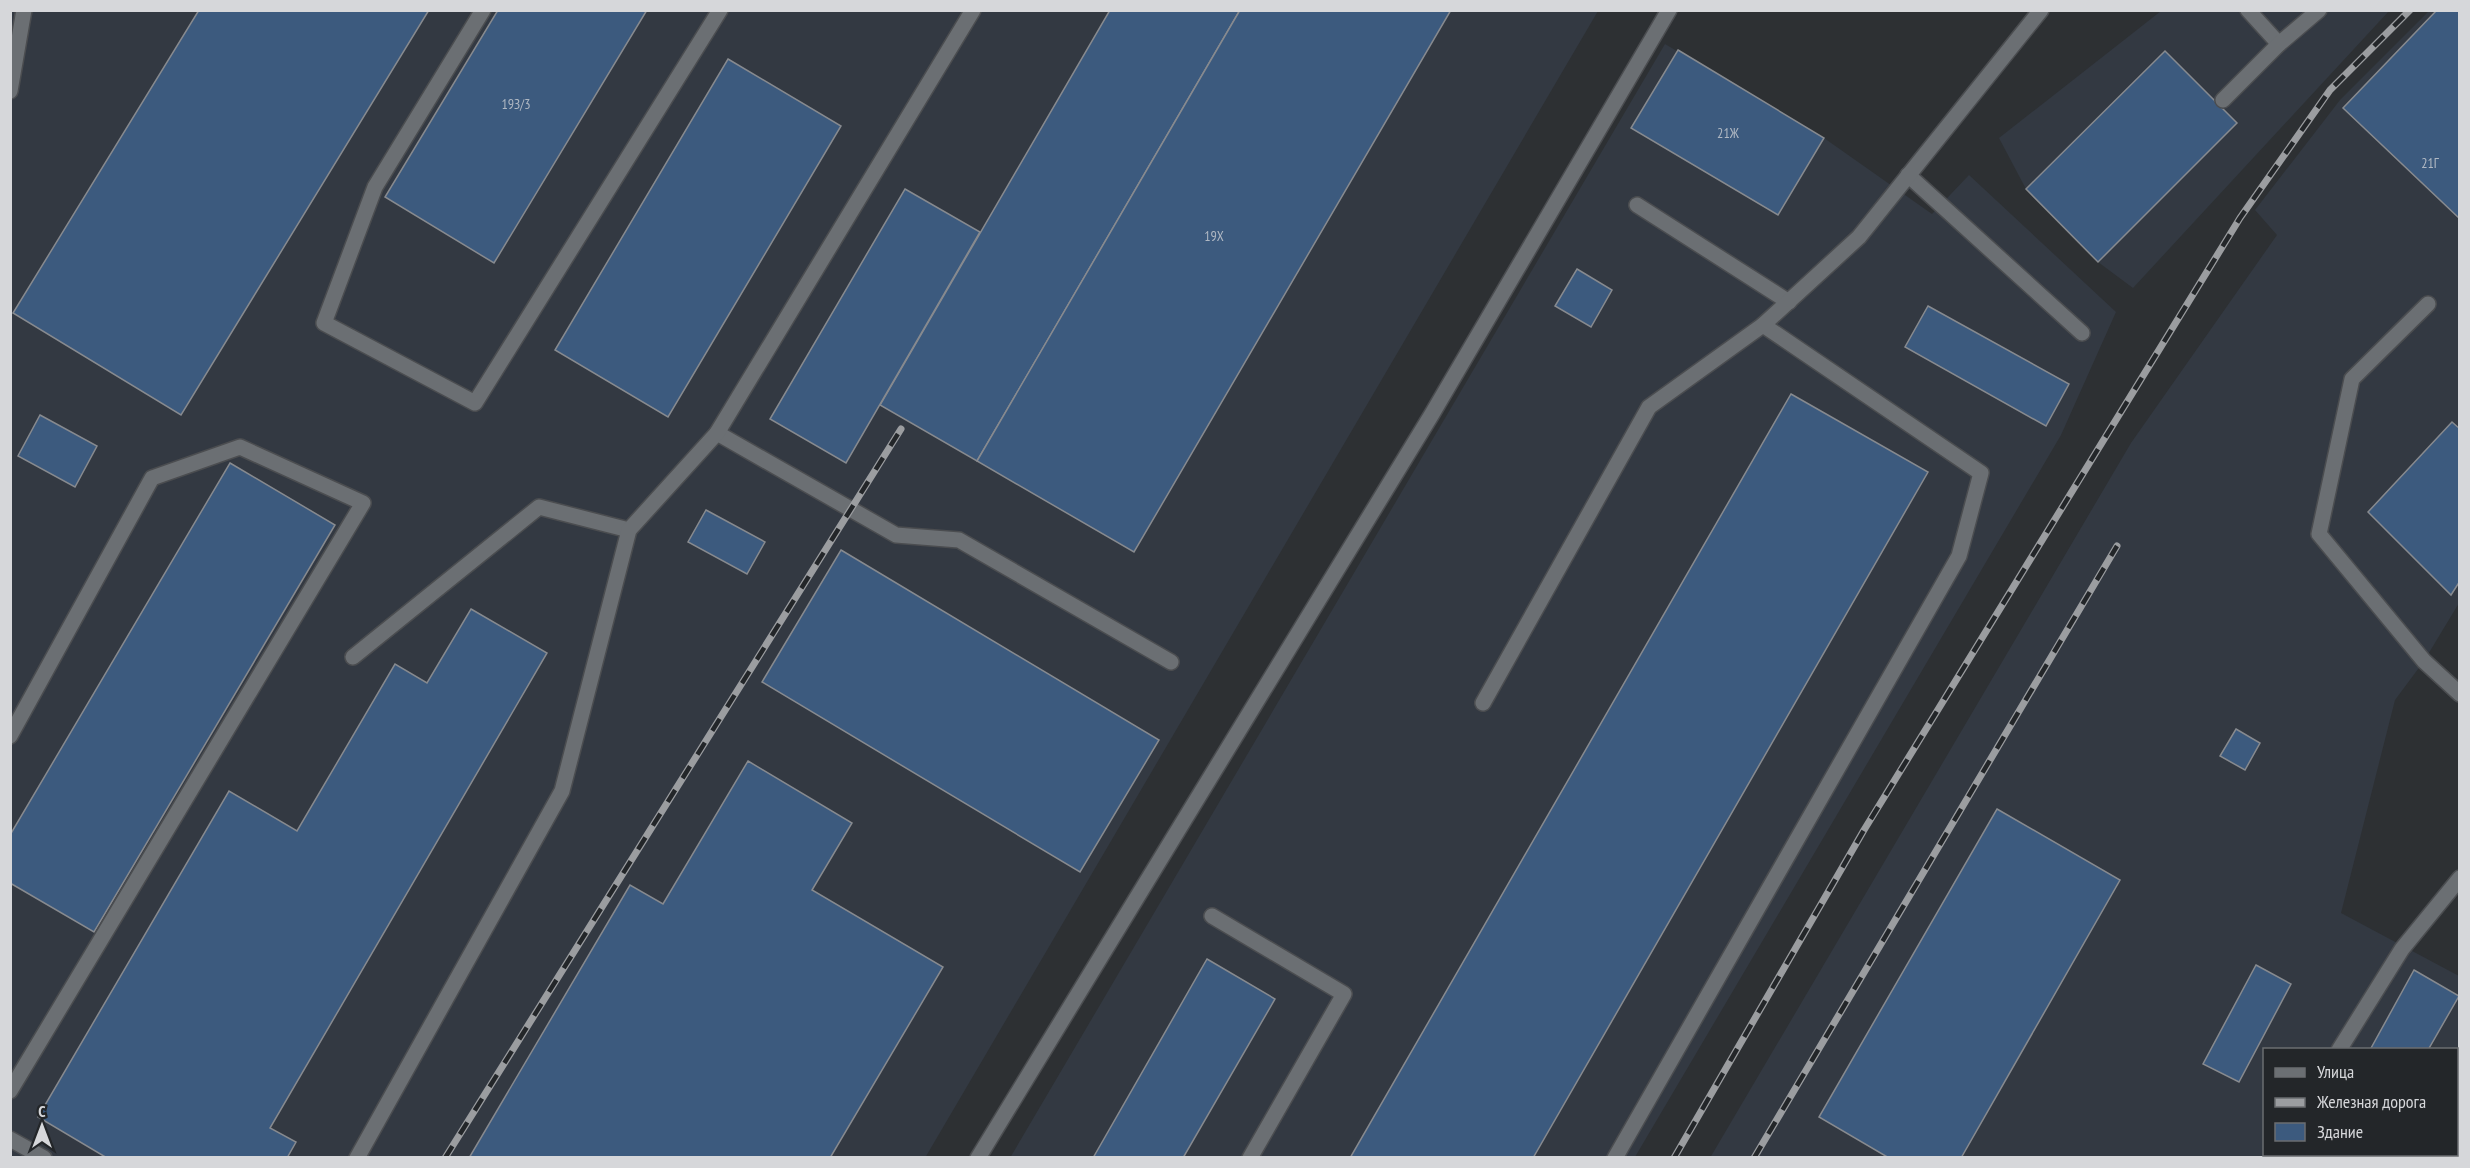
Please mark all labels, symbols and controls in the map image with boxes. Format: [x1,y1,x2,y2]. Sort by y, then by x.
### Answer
house number: 19З/3 [501,95,531,113]
house number: 21Ж [1717,124,1740,142]
house number: 21Г [2421,154,2440,172]
house number: 19Х [1204,227,1224,245]
legend [2263,1048,2458,1156]
text: Улица [2317,1060,2354,1083]
text: Железная дорога [2316,1090,2426,1113]
north arrow [12,1096,72,1156]
text: С [38,1101,46,1121]
text: Здание [2317,1120,2363,1143]

